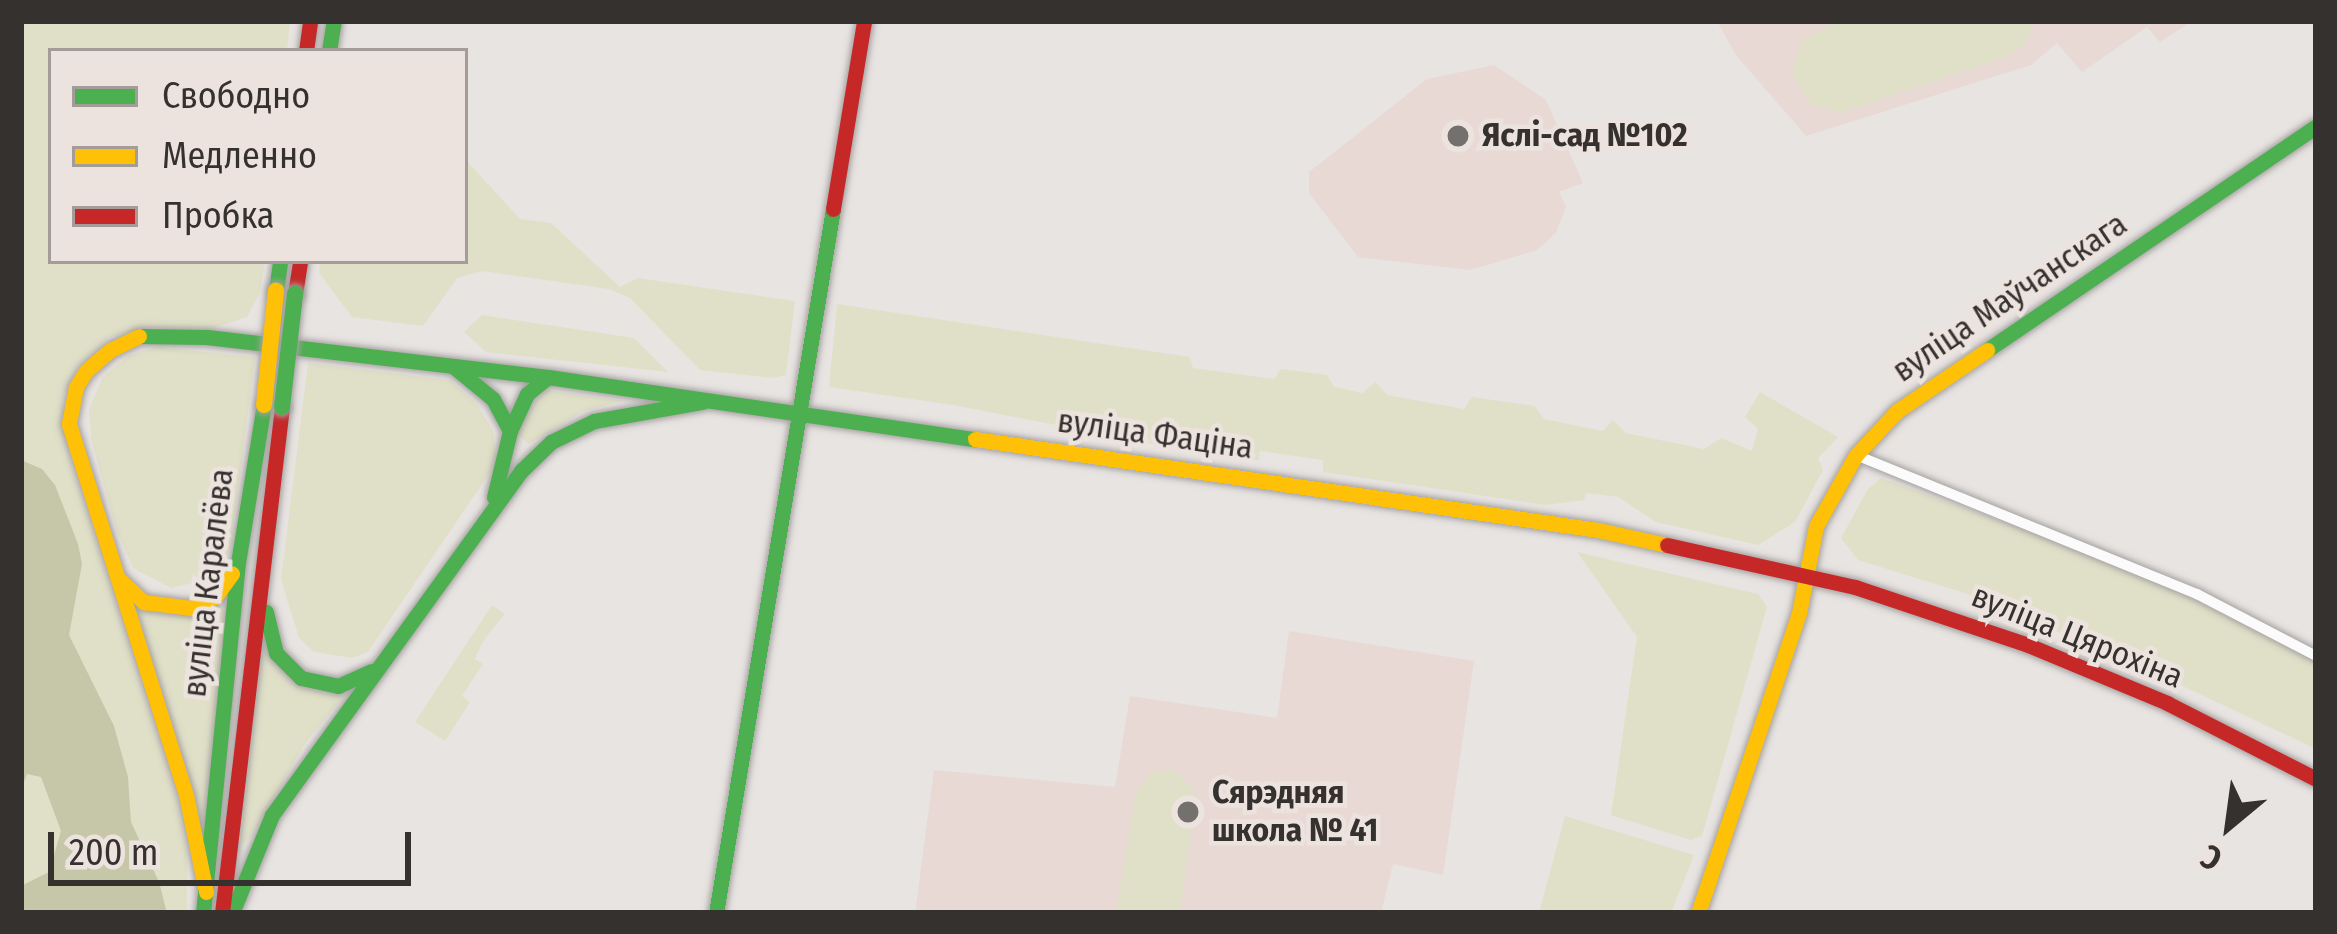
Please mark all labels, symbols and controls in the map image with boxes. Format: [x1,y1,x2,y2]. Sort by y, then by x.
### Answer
legend [48,48,468,264]
text: Свободно [162,74,310,118]
place label: Яслі-сад №102 [1482,116,1687,156]
marker: Яслі-сад №102 [1445,123,1471,149]
text: Медленно [162,134,317,178]
text: Пробка [162,194,274,238]
street label: вуліца Маўчанскага [1885,205,2135,391]
street label: вуліца Фаціна [1055,402,1255,468]
street label: вуліца Каралёва [175,467,243,699]
street label: вуліца Цярохіна [1965,577,2189,697]
north arrow [2169,766,2289,886]
place label: Сярэдняя школа № 41 [1212,773,1378,851]
marker: Сярэдняя школа № 41 [1175,799,1201,825]
scale bar [54,808,417,882]
text: 200 m [69,831,159,875]
text: С [2194,836,2229,879]

